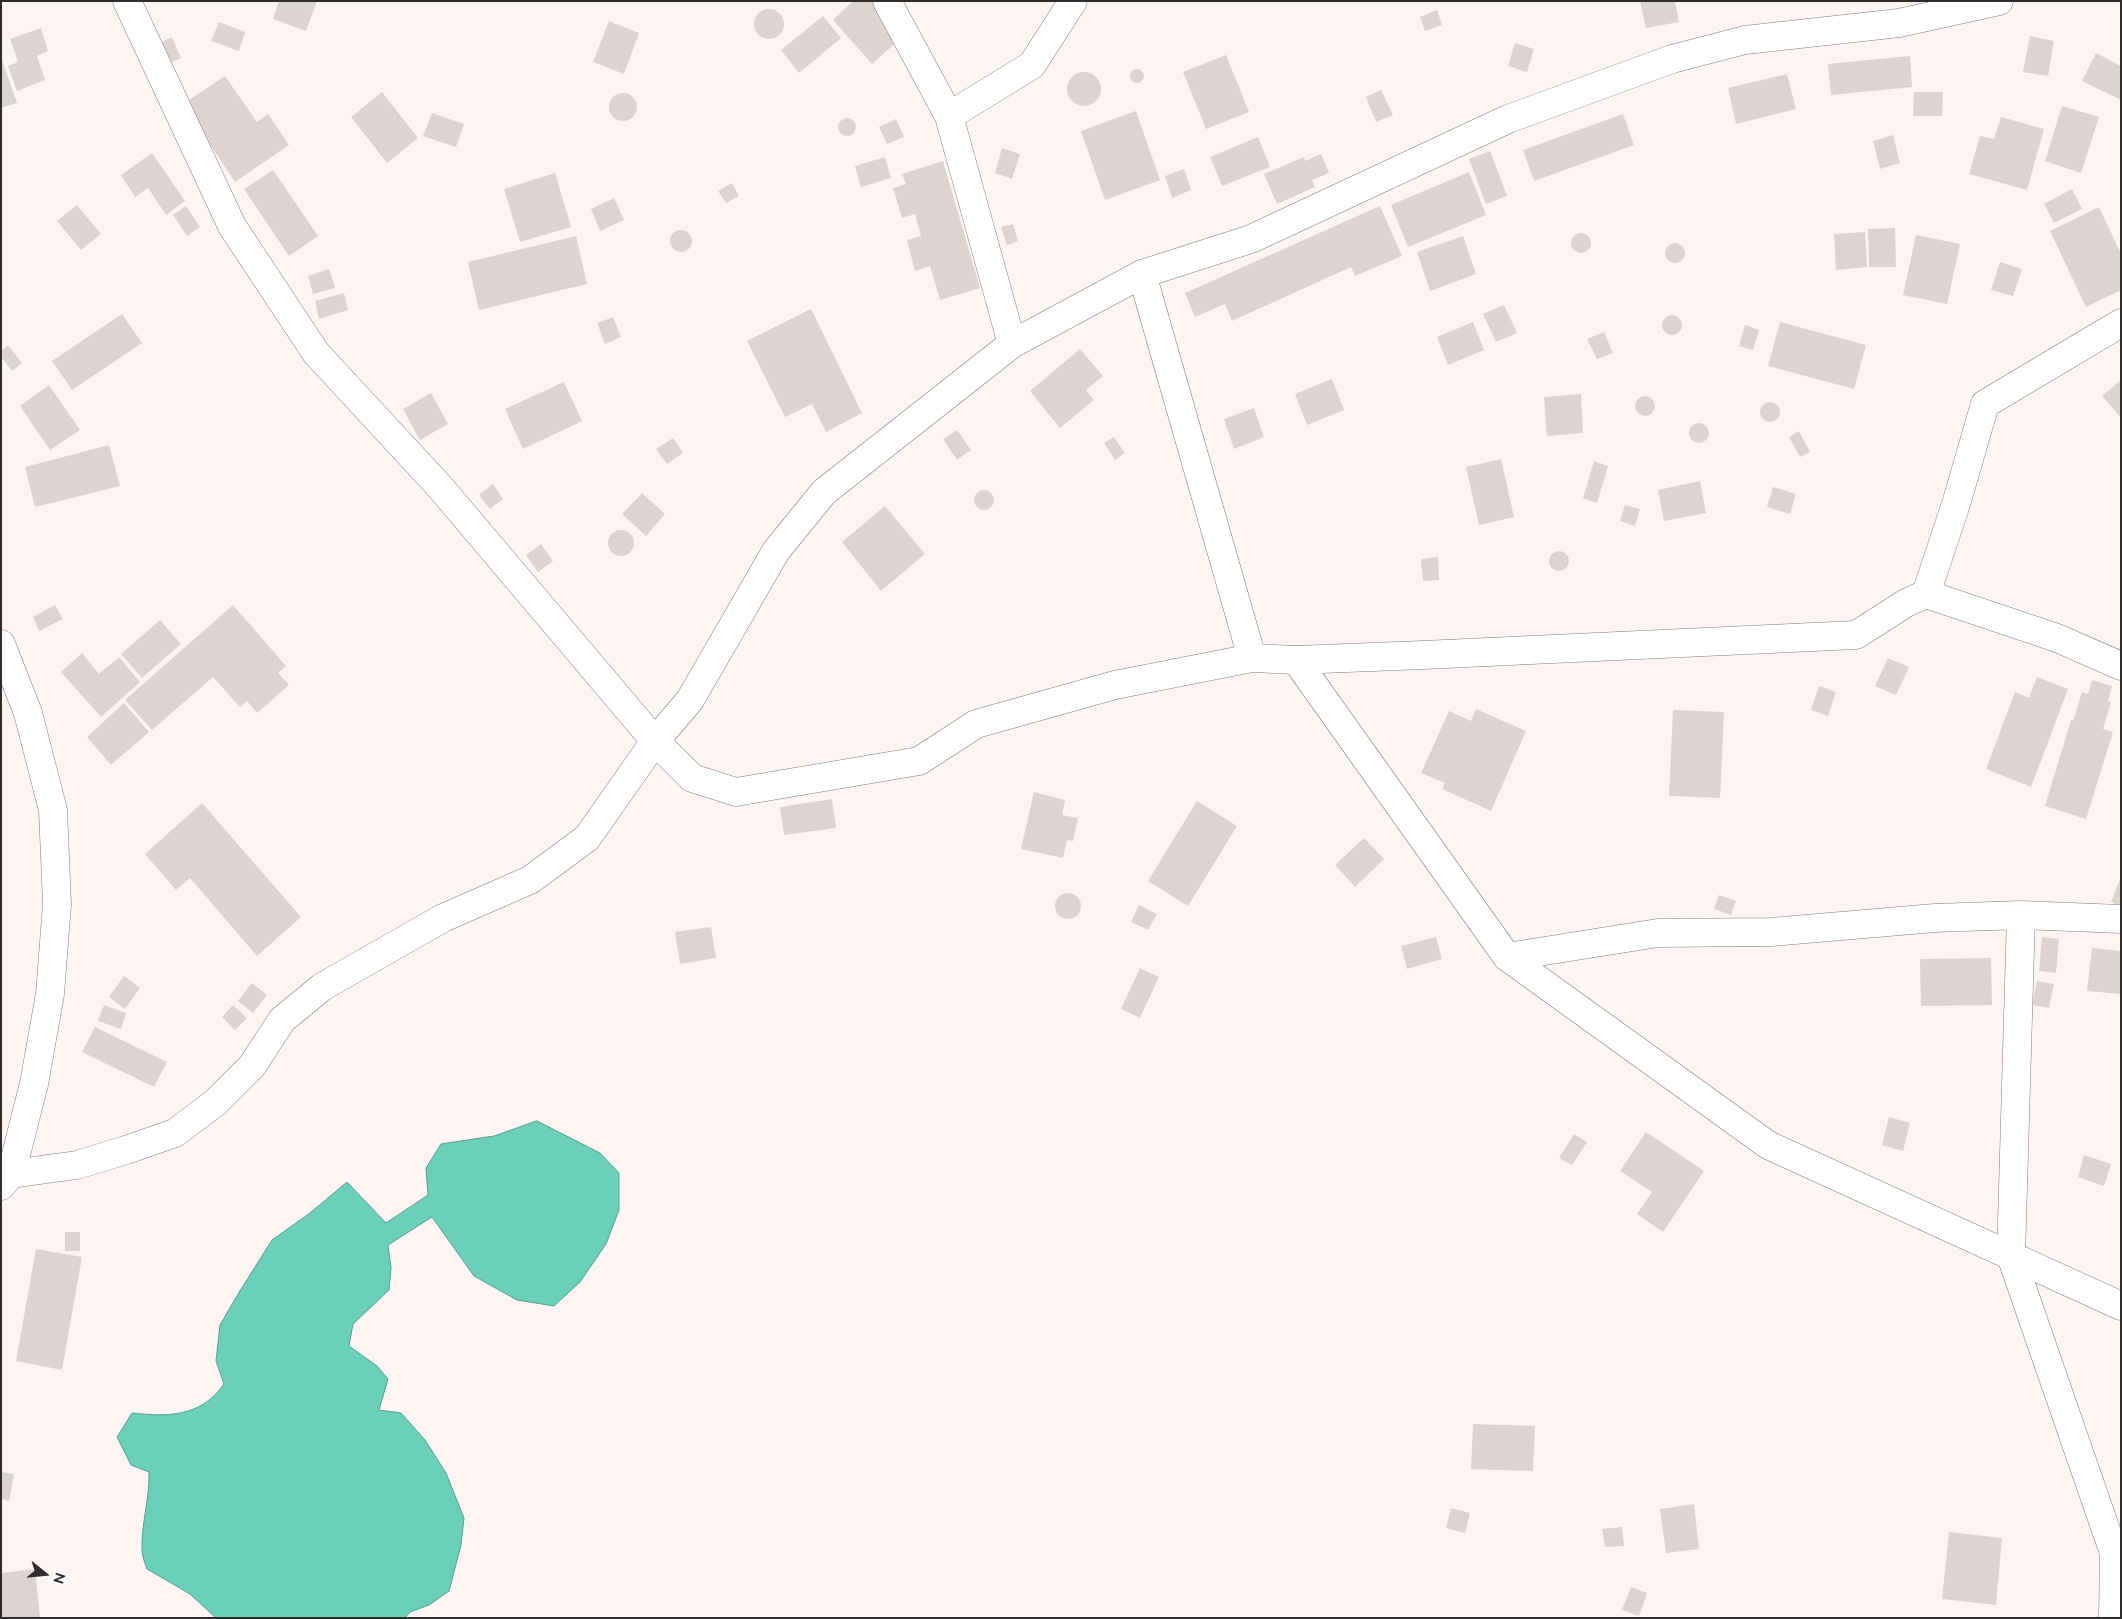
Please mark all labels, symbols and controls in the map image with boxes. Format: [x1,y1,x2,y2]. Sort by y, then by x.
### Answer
north arrow [20,1549,70,1599]
text: N [50,1571,69,1586]

